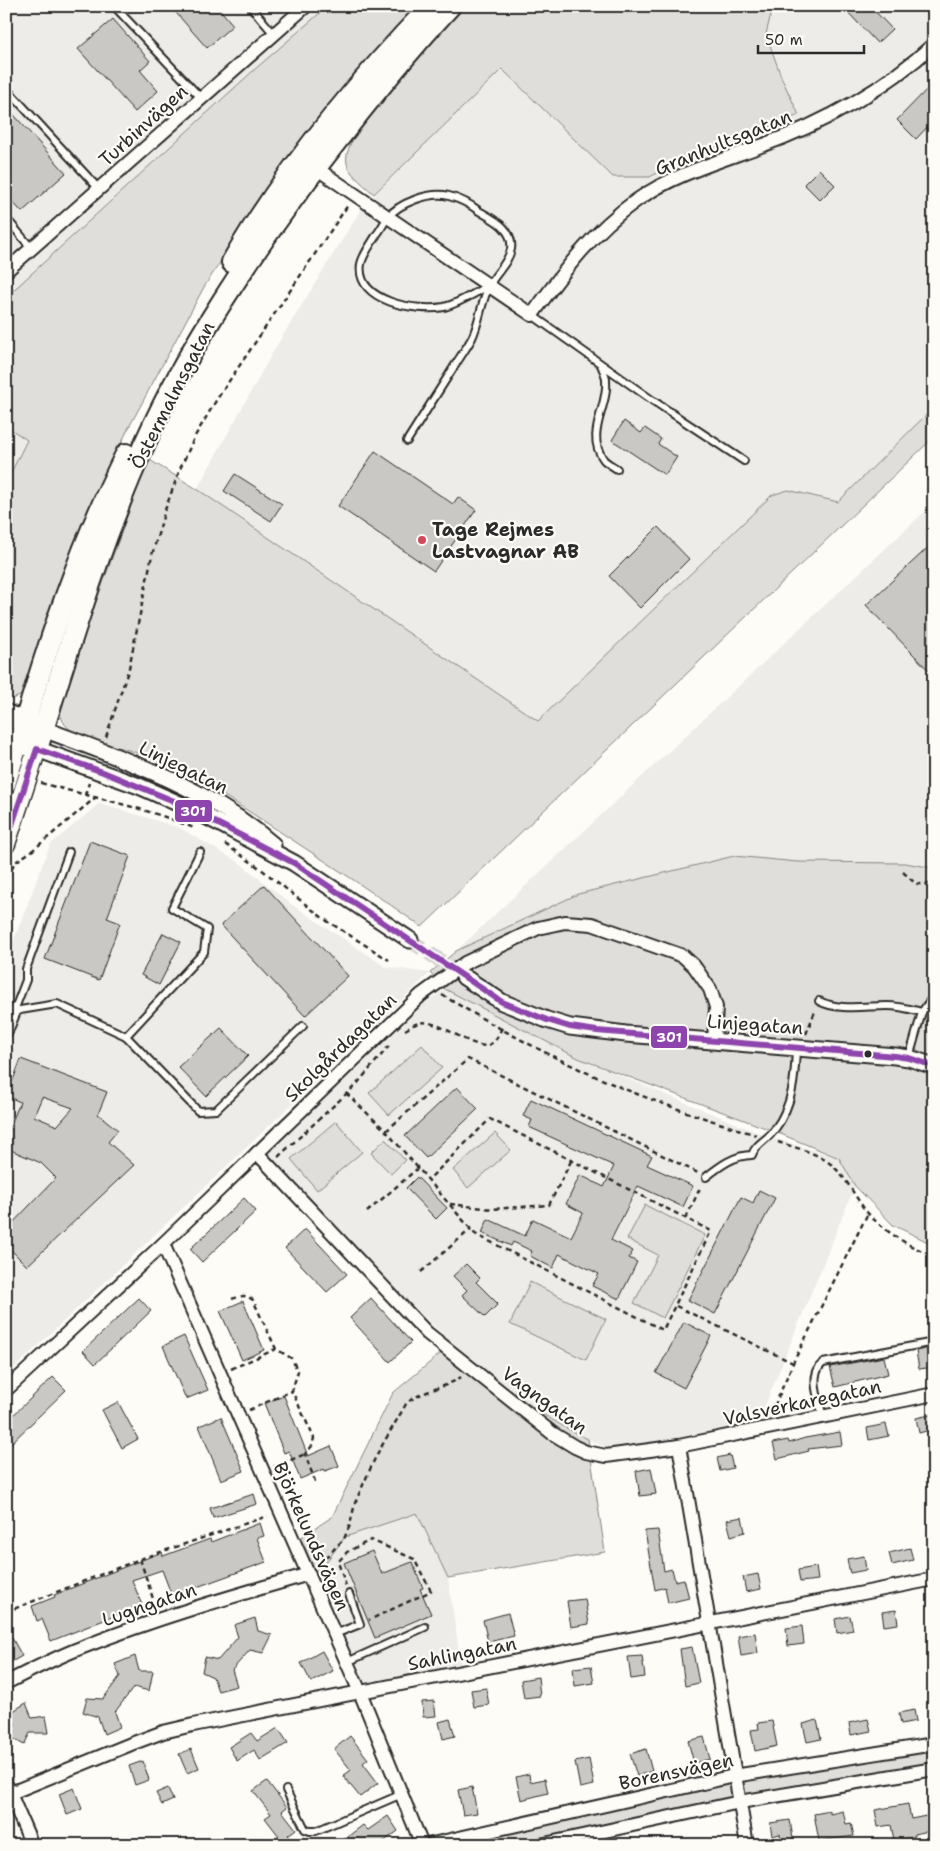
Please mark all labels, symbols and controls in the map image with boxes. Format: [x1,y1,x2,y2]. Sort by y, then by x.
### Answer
scale bar [758,22,864,54]
text: 50 m [765,30,803,50]
street label: Turbinvägen [94,79,193,172]
street label: Granhultsgatan [651,104,795,181]
street label: Östermalmsgatan [124,317,220,473]
place label: Tage Rejmes Lastvagnar AB [432,517,579,564]
marker: Tage Rejmes Lastvagnar AB [416,534,428,546]
street label: Linjegatan [135,735,233,800]
line badge: 301 [174,799,213,823]
text: 301 [180,802,206,820]
street label: Skolgårdagatan [279,987,402,1107]
street label: Linjegatan [706,1009,804,1040]
line badge: 301 [650,1025,688,1049]
text: 301 [656,1028,682,1046]
unlabelled marker [863,1049,873,1059]
street label: Vagngatan [497,1361,593,1440]
street label: Valsverkaregatan [721,1374,883,1431]
street label: Björkelundsvägen [267,1458,356,1615]
street label: Lugngatan [99,1577,200,1632]
street label: Sahlingatan [406,1631,519,1676]
street label: Borensvägen [617,1747,736,1796]

